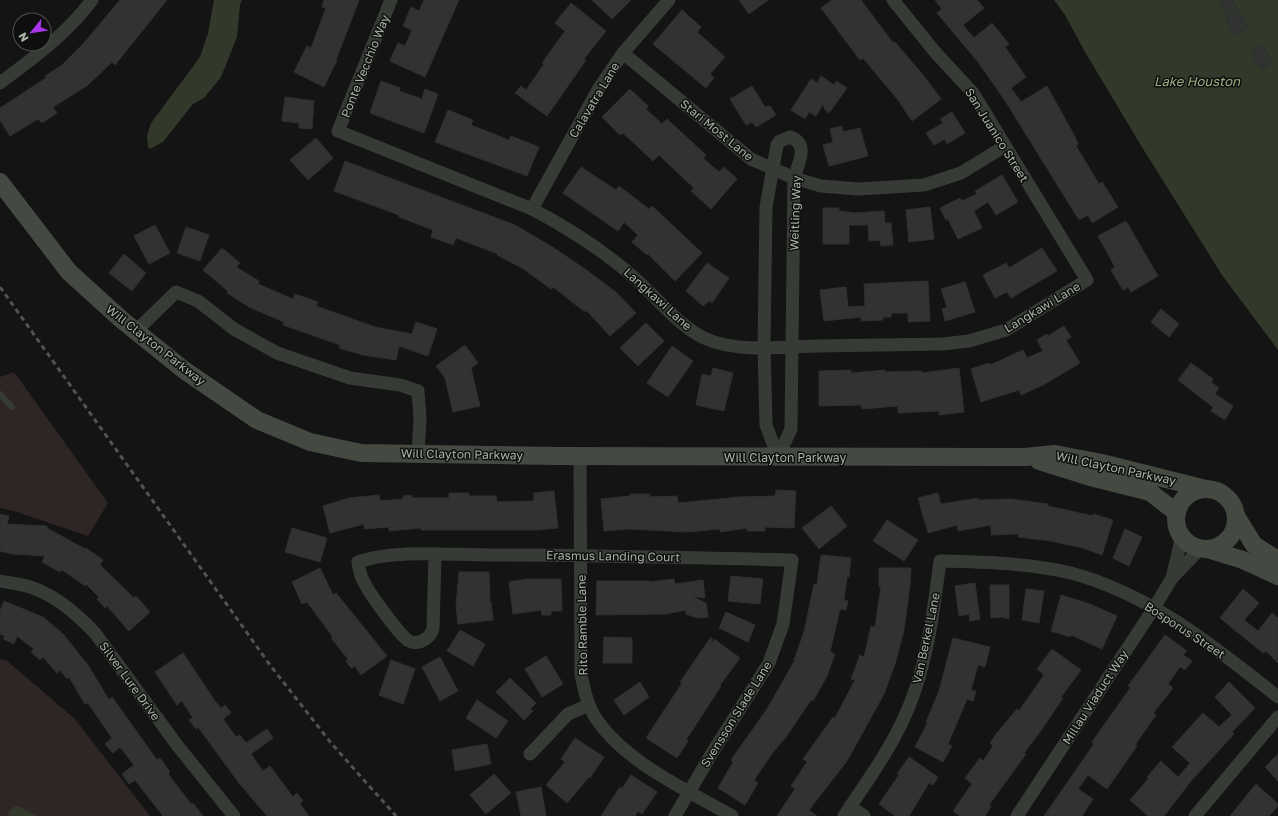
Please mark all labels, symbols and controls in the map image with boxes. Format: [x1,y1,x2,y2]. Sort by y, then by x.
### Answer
north arrow [12,12,52,52]
street label: Ponte Vecchio Way [338,12,393,120]
text: N [15,30,31,44]
street label: Calavatra Lane [566,59,622,141]
water label: Lake Houston [1154,73,1241,89]
street label: San Juanico Street [962,85,1032,185]
street label: Stari Most Lane [677,96,757,164]
street label: Weitling Way [786,175,804,251]
street label: Langkawi Lane [621,265,695,333]
street label: Langkawi Lane [1001,278,1083,336]
street label: Will Clayton Parkway [103,301,209,389]
street label: Will Clayton Parkway [401,445,524,463]
street label: Will Clayton Parkway [1055,448,1178,488]
street label: Will Clayton Parkway [724,450,846,465]
street label: Erasmus Landing Court [546,547,680,565]
street label: Rito Ramble Lane [574,574,590,676]
street label: Van Berkel Lane [909,591,943,685]
street label: Bosporus Street [1142,598,1228,662]
street label: Silver Lure Drive [96,639,164,723]
street label: Millau Viaduct Way [1059,647,1131,747]
street label: Svensson Slade Lane [697,658,775,770]

